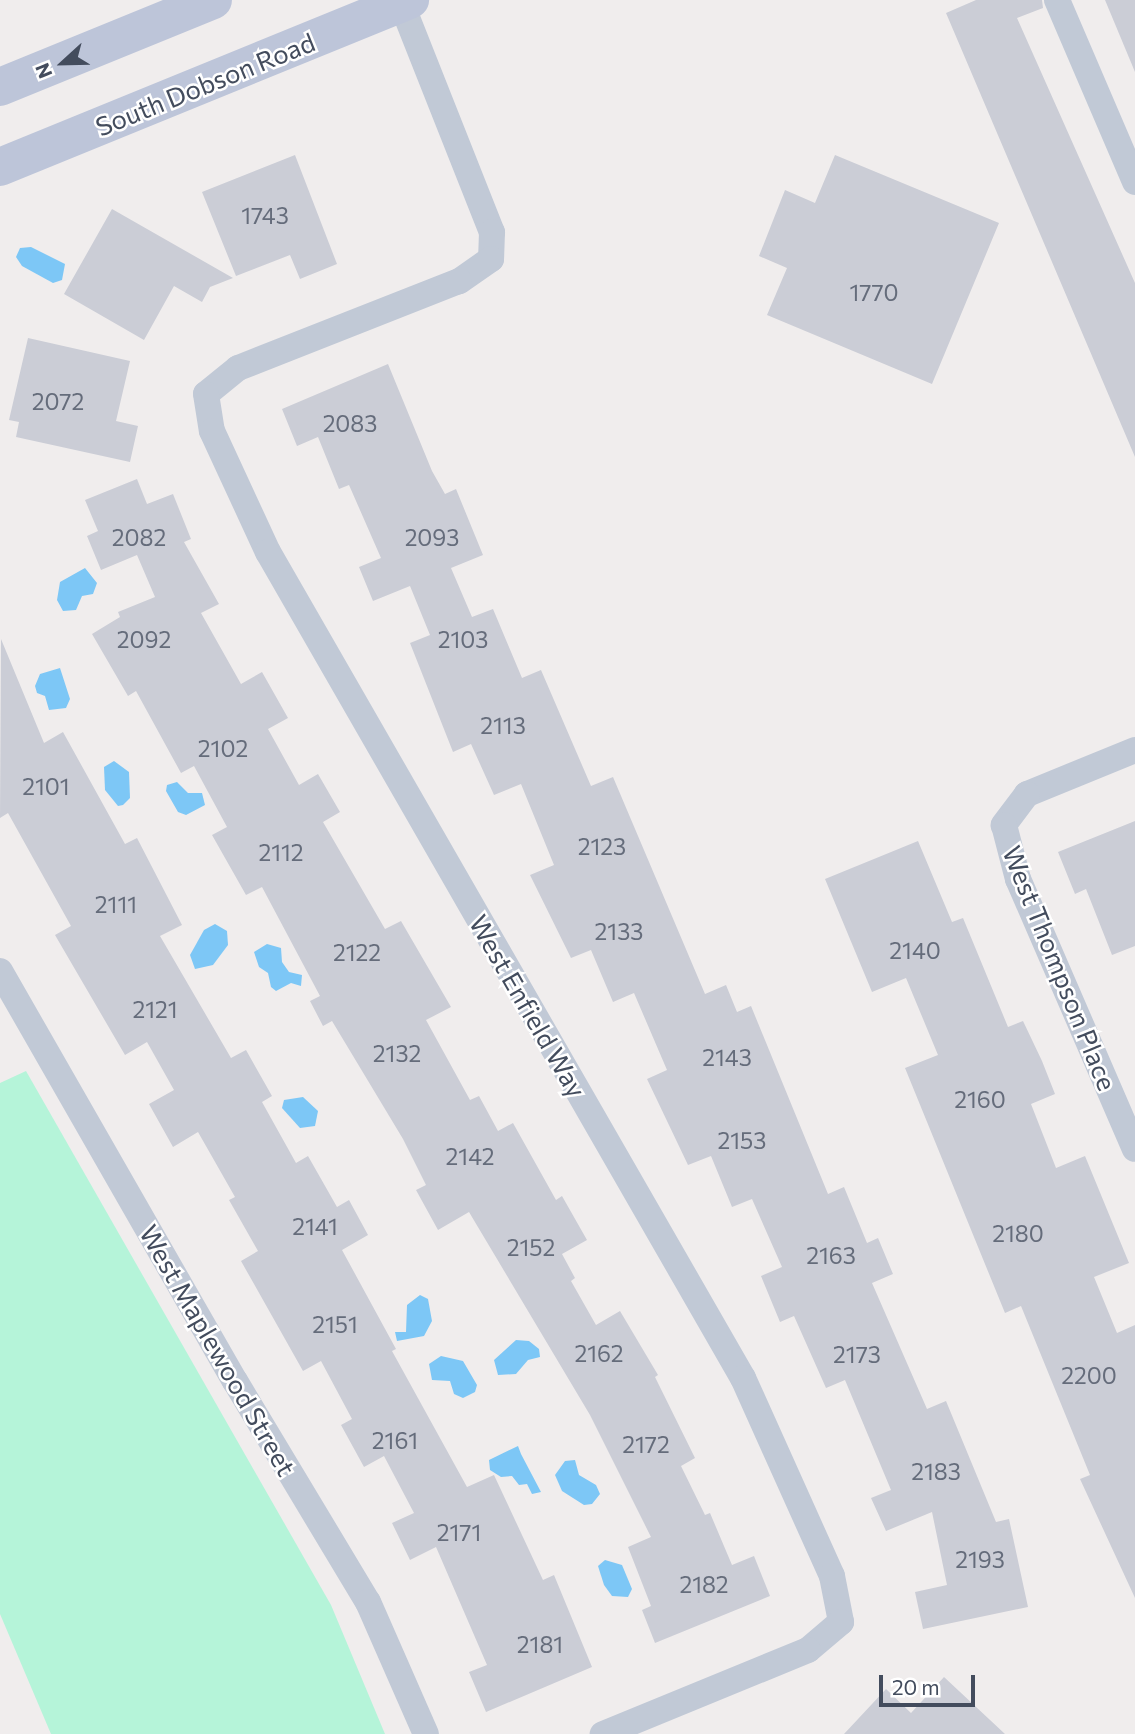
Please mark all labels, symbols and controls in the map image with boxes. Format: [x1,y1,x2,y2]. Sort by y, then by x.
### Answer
street label: South Dobson Road [91,26,319,142]
north arrow [28,28,98,98]
text: N [30,60,56,82]
house number: 1743 [241,201,289,229]
house number: 1770 [849,278,899,306]
house number: 2072 [32,387,84,415]
house number: 2083 [323,409,377,437]
house number: 2082 [112,523,166,551]
house number: 2093 [405,523,459,551]
house number: 2092 [117,625,171,653]
house number: 2103 [438,625,488,653]
house number: 2113 [480,711,526,739]
house number: 2102 [198,734,248,762]
house number: 2101 [22,772,70,800]
house number: 2123 [578,832,626,860]
house number: 2112 [258,838,304,866]
street label: West Thompson Place [997,841,1123,1095]
house number: 2111 [95,890,137,918]
street label: West Enfield Way [463,909,593,1103]
house number: 2133 [595,917,643,945]
house number: 2140 [889,936,941,964]
house number: 2122 [333,938,381,966]
house number: 2121 [132,995,178,1023]
house number: 2132 [373,1039,421,1067]
house number: 2143 [702,1043,752,1071]
house number: 2160 [954,1085,1006,1113]
house number: 2153 [718,1126,766,1154]
house number: 2142 [446,1142,494,1170]
house number: 2141 [292,1212,338,1240]
street label: West Maplewood Street [133,1219,303,1481]
house number: 2180 [992,1219,1044,1247]
house number: 2152 [507,1233,555,1261]
house number: 2163 [806,1241,856,1269]
house number: 2151 [312,1310,358,1338]
house number: 2162 [574,1339,624,1367]
house number: 2173 [833,1340,881,1368]
house number: 2200 [1061,1361,1117,1389]
house number: 2161 [372,1426,418,1454]
house number: 2172 [622,1430,670,1458]
house number: 2183 [911,1457,961,1485]
house number: 2171 [437,1518,481,1546]
house number: 2193 [955,1545,1005,1573]
house number: 2182 [679,1570,729,1598]
house number: 2181 [517,1630,563,1658]
scale bar [883,1660,979,1704]
text: 20 m [892,1674,940,1699]

